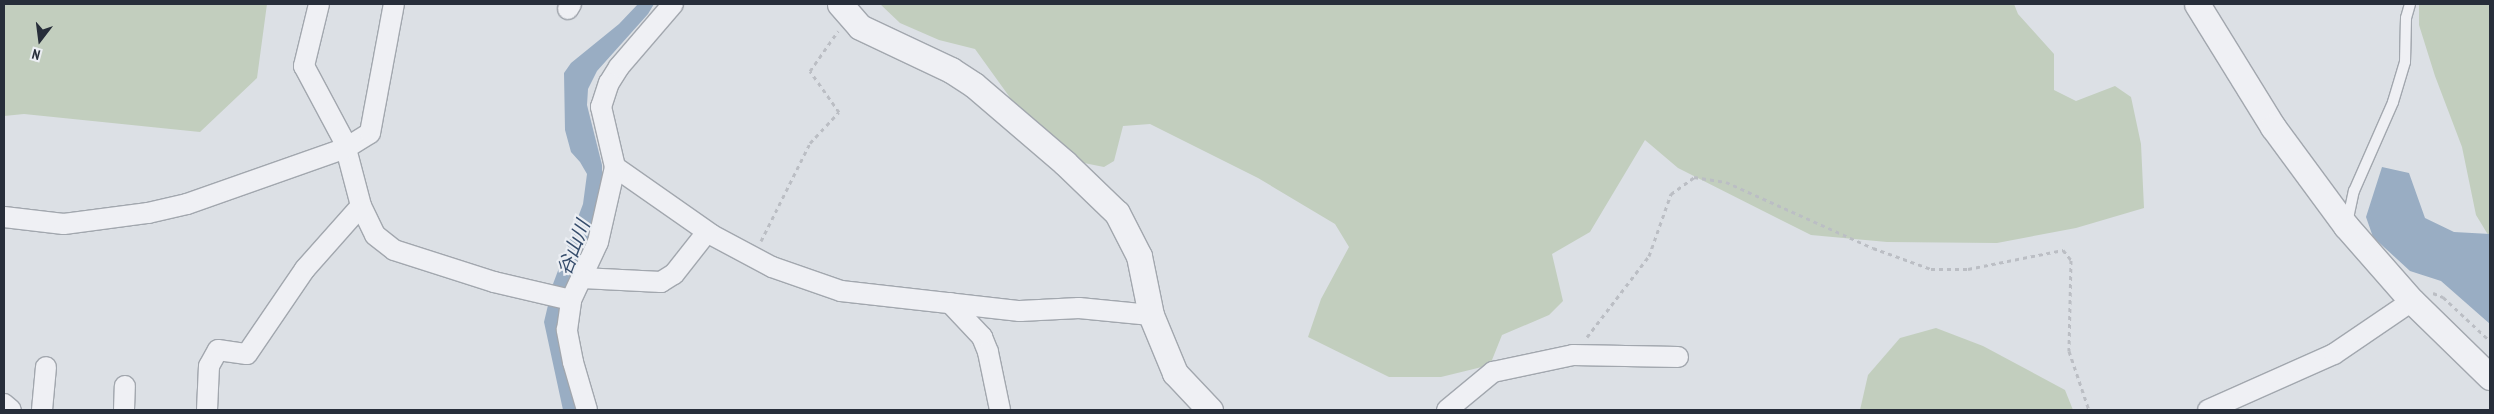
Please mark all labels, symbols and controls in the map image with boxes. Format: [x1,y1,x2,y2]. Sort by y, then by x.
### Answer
north arrow [15,15,65,65]
text: N [30,45,42,64]
water label: 谷山川 [553,217,595,279]

